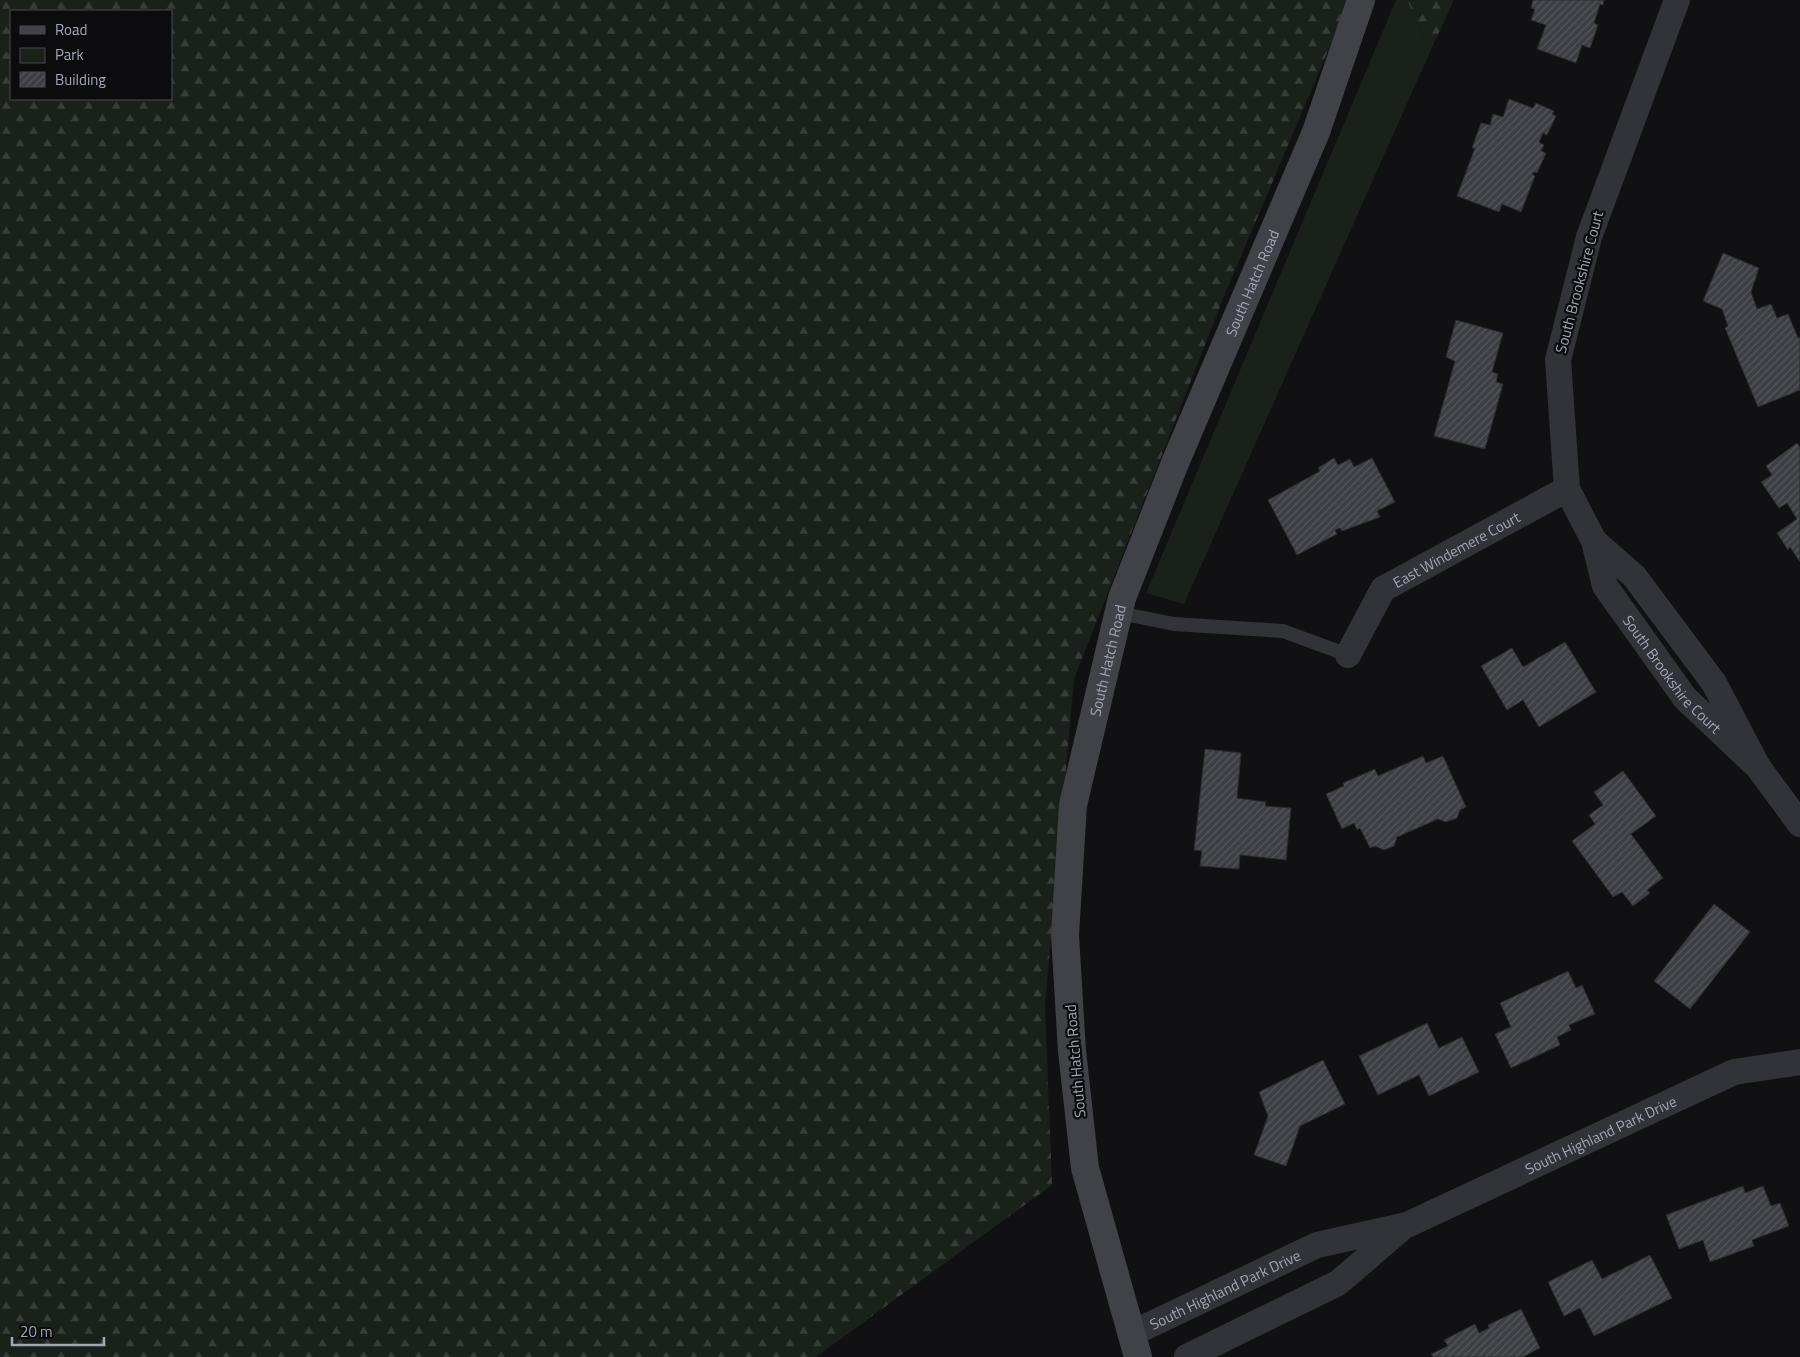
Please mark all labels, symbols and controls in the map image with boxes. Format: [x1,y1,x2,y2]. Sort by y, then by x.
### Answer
legend [10,10,172,100]
text: Road [55,18,87,41]
text: Park [55,43,84,66]
text: Building [55,68,106,91]
street label: South Brookshire Court [1549,208,1609,356]
street label: South Hatch Road [1219,226,1285,340]
street label: East Windemere Court [1388,505,1525,593]
street label: South Hatch Road [1083,602,1132,719]
street label: South Brookshire Court [1618,610,1727,739]
street label: South Hatch Road [1059,1003,1091,1119]
street label: South Highland Park Drive [1521,1089,1680,1180]
street label: South Highland Park Drive [1145,1243,1304,1335]
scale bar [12,1314,105,1346]
text: 20 m [20,1320,53,1343]

